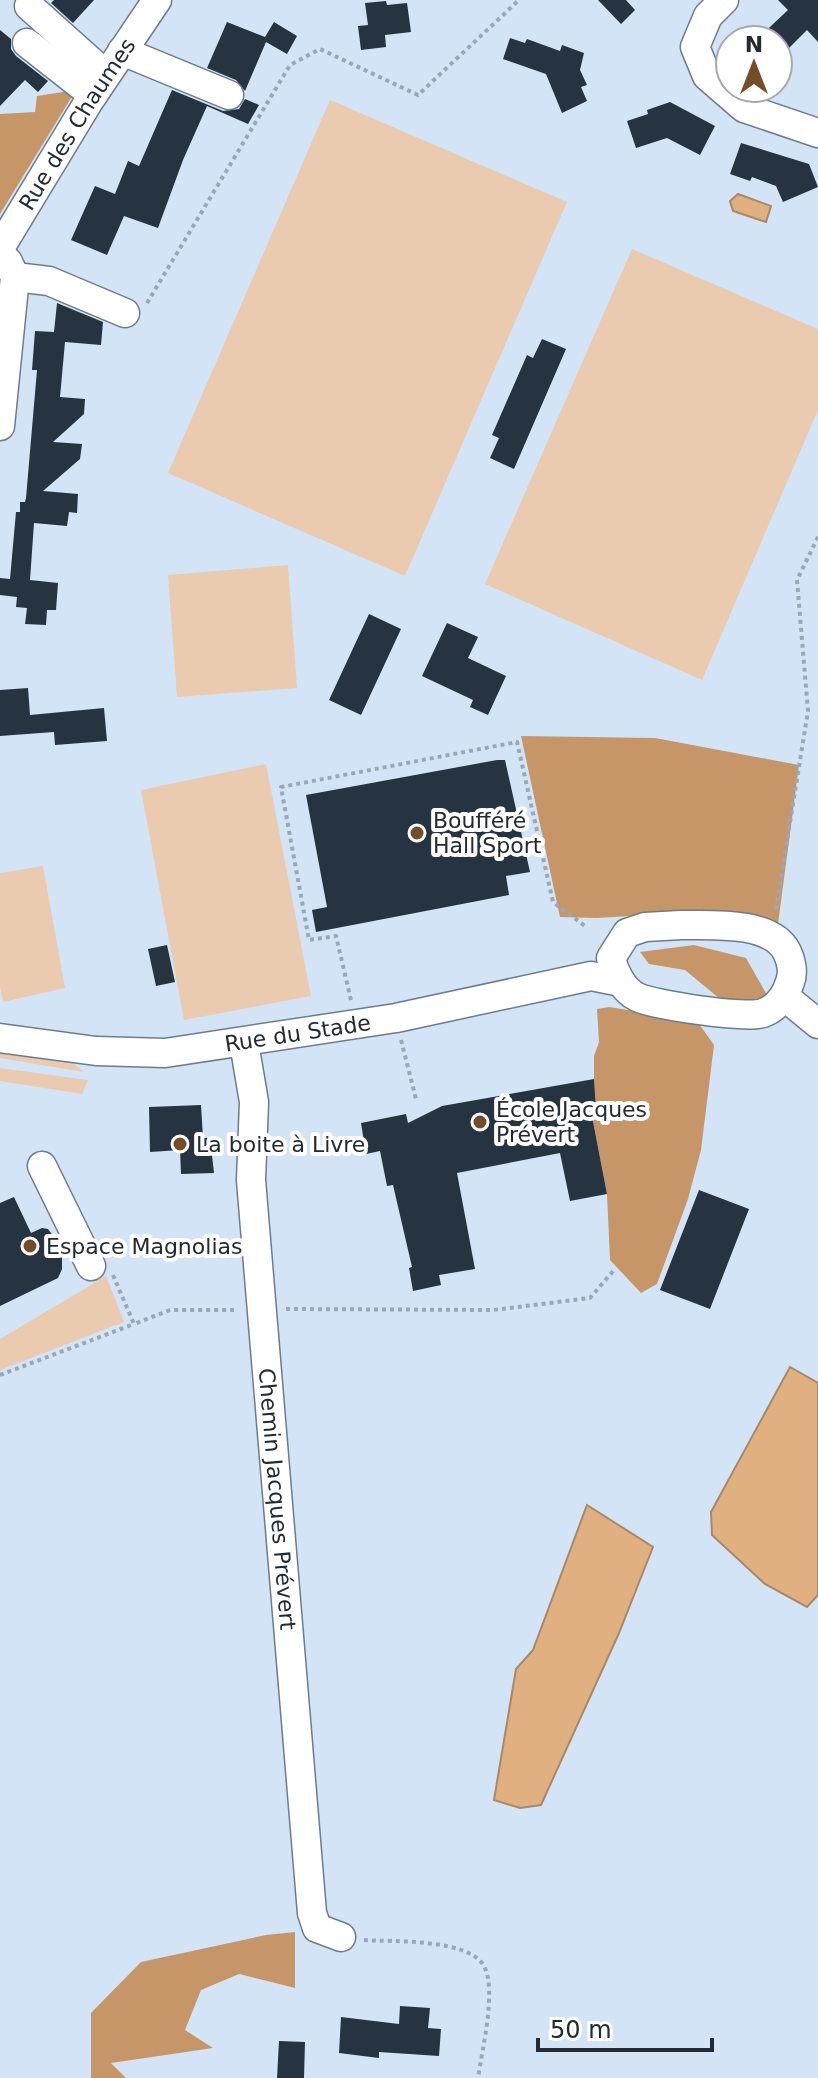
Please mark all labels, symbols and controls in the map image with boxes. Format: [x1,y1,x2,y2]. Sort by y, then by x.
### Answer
north arrow [714,24,794,104]
text: N [745,32,763,57]
street label: Rue des Chaumes [14,34,141,215]
place label: Boufféré Hall Sport [433,808,542,858]
marker: Boufféré Hall Sport [408,824,426,842]
street label: Rue du Stade [223,1010,372,1057]
place label: École Jacques Prévert [496,1097,647,1147]
marker: École Jacques Prévert [471,1113,489,1131]
place label: La boite à Livre [196,1132,365,1157]
marker: La boite à Livre [171,1135,189,1153]
place label: Espace Magnolias [46,1234,242,1259]
marker: Espace Magnolias [21,1237,39,1255]
street label: Chemin Jacques Prévert [254,1367,300,1631]
scale bar [538,2002,712,2052]
text: 50 m [550,2016,612,2044]

